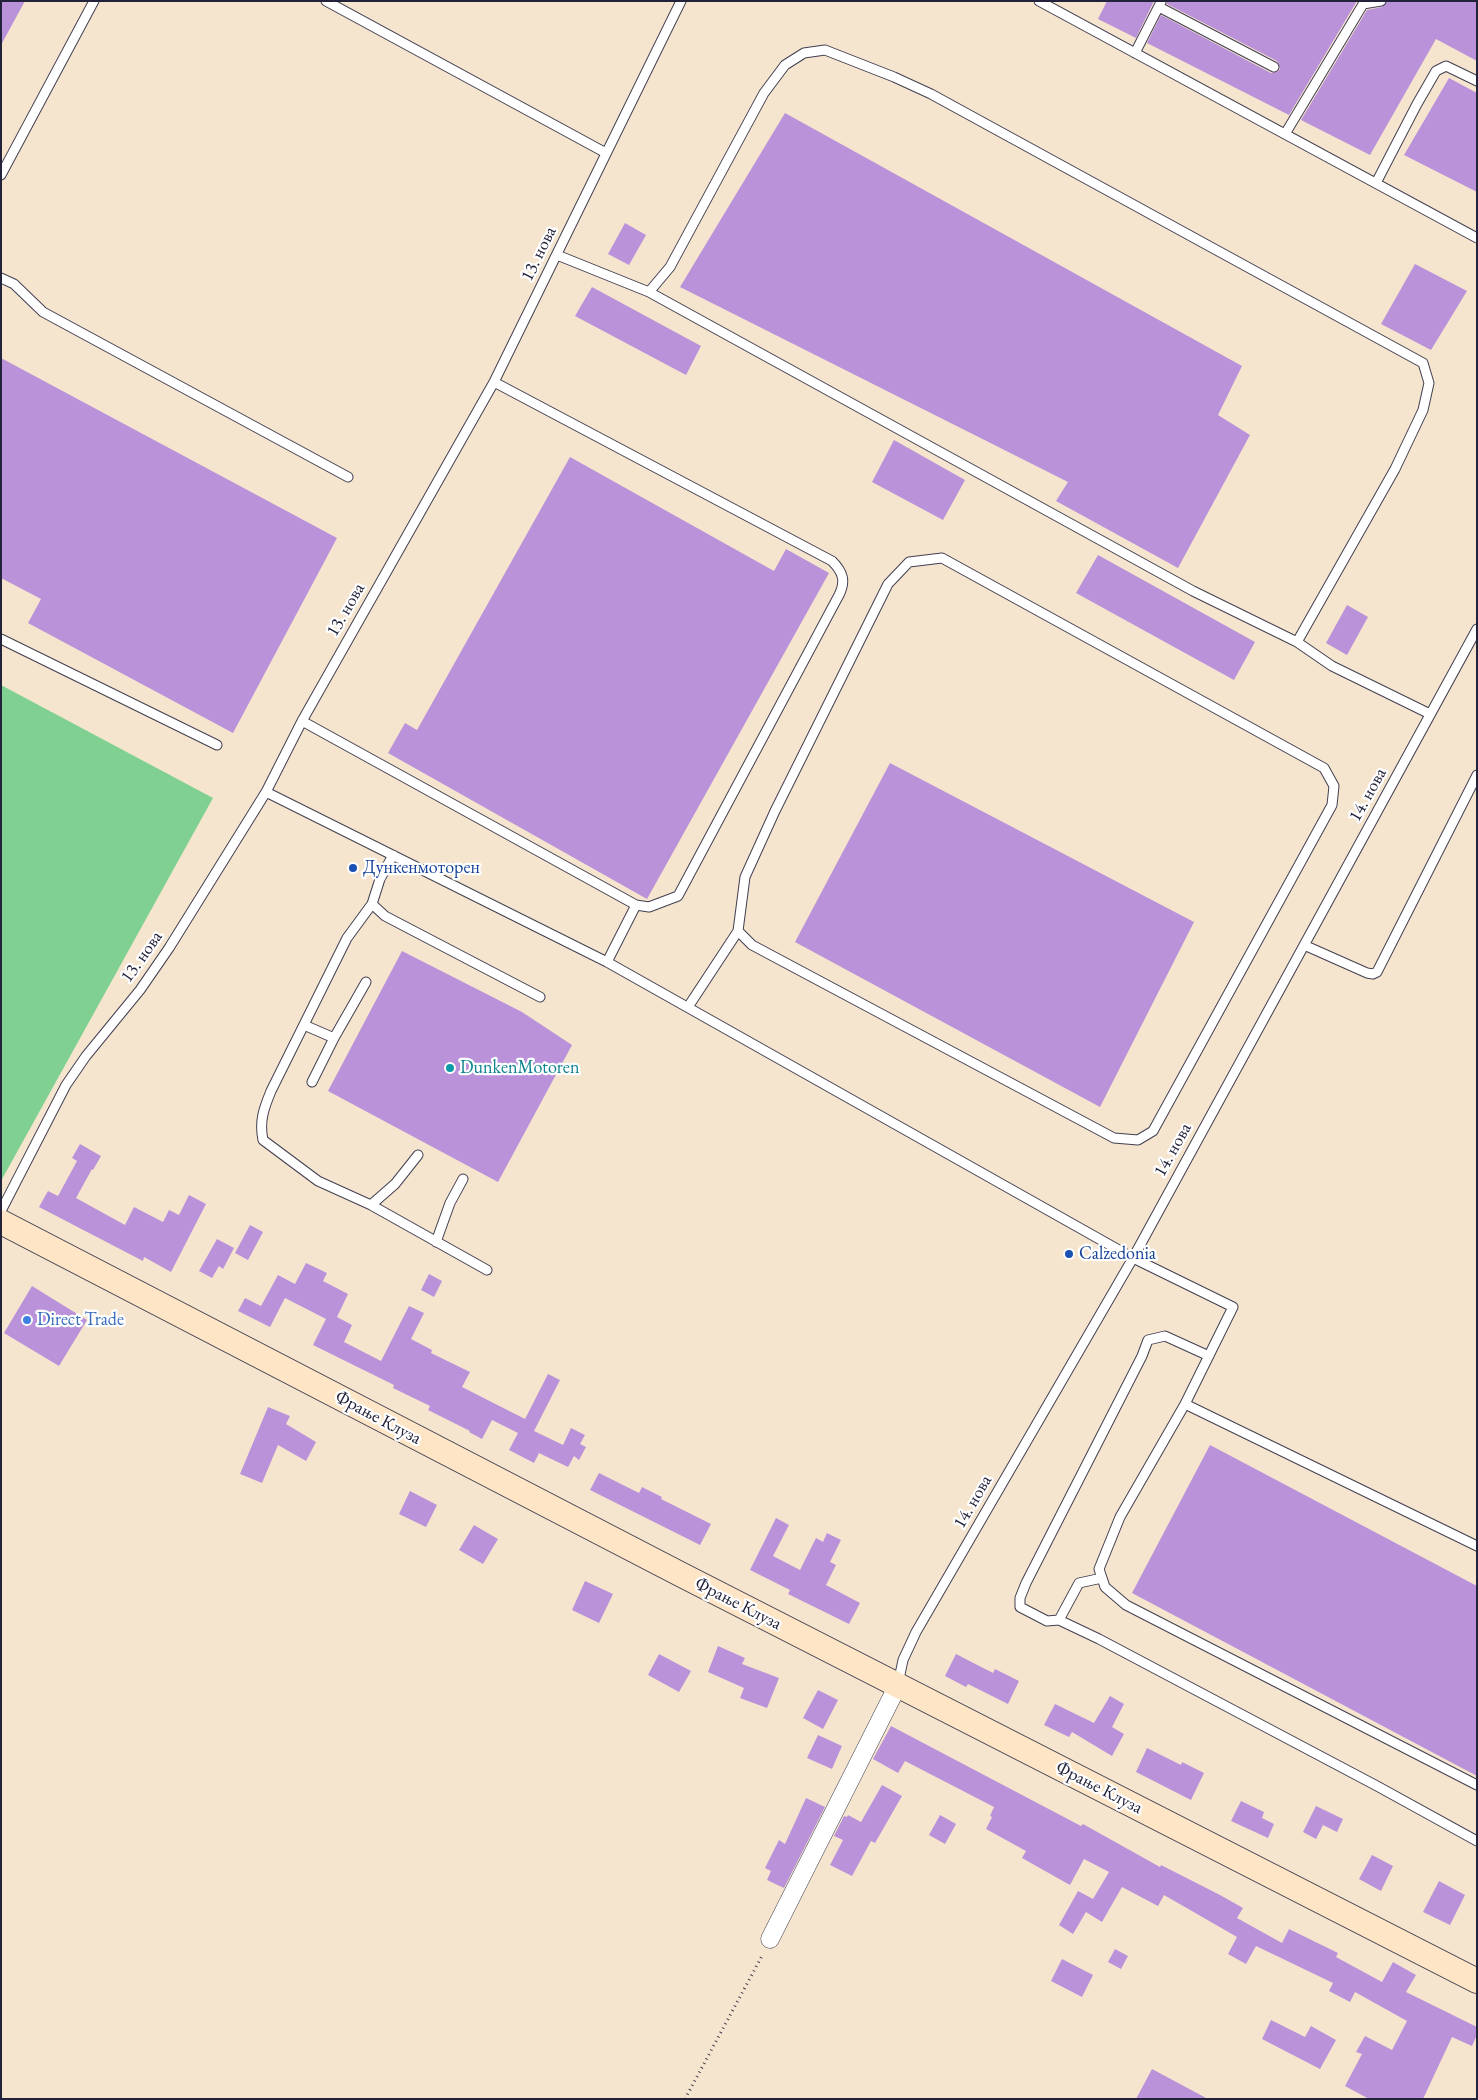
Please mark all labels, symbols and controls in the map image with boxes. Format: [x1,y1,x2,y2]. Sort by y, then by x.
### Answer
street label: 13. нова [517,223,561,285]
street label: 13. нова [322,579,370,641]
street label: 14. нова [1344,764,1392,826]
place label: Дункенмоторен [363,857,480,879]
marker: Дункенмоторен [347,862,359,874]
street label: 13. нова [116,927,168,987]
place label: DunkenMotoren [460,1057,579,1079]
marker: DunkenMotoren [444,1062,456,1074]
street label: 14. нова [1149,1119,1197,1181]
place label: Calzedonia [1079,1243,1156,1265]
marker: Calzedonia [1063,1248,1075,1260]
place label: Direct Trade [37,1309,124,1331]
marker: Direct Trade [21,1314,33,1326]
street label: Фрање Клуза [331,1386,425,1450]
street label: 14. нова [949,1471,997,1533]
street label: Фрање Клуза [691,1573,785,1635]
street label: Фрање Клуза [1052,1757,1146,1819]

